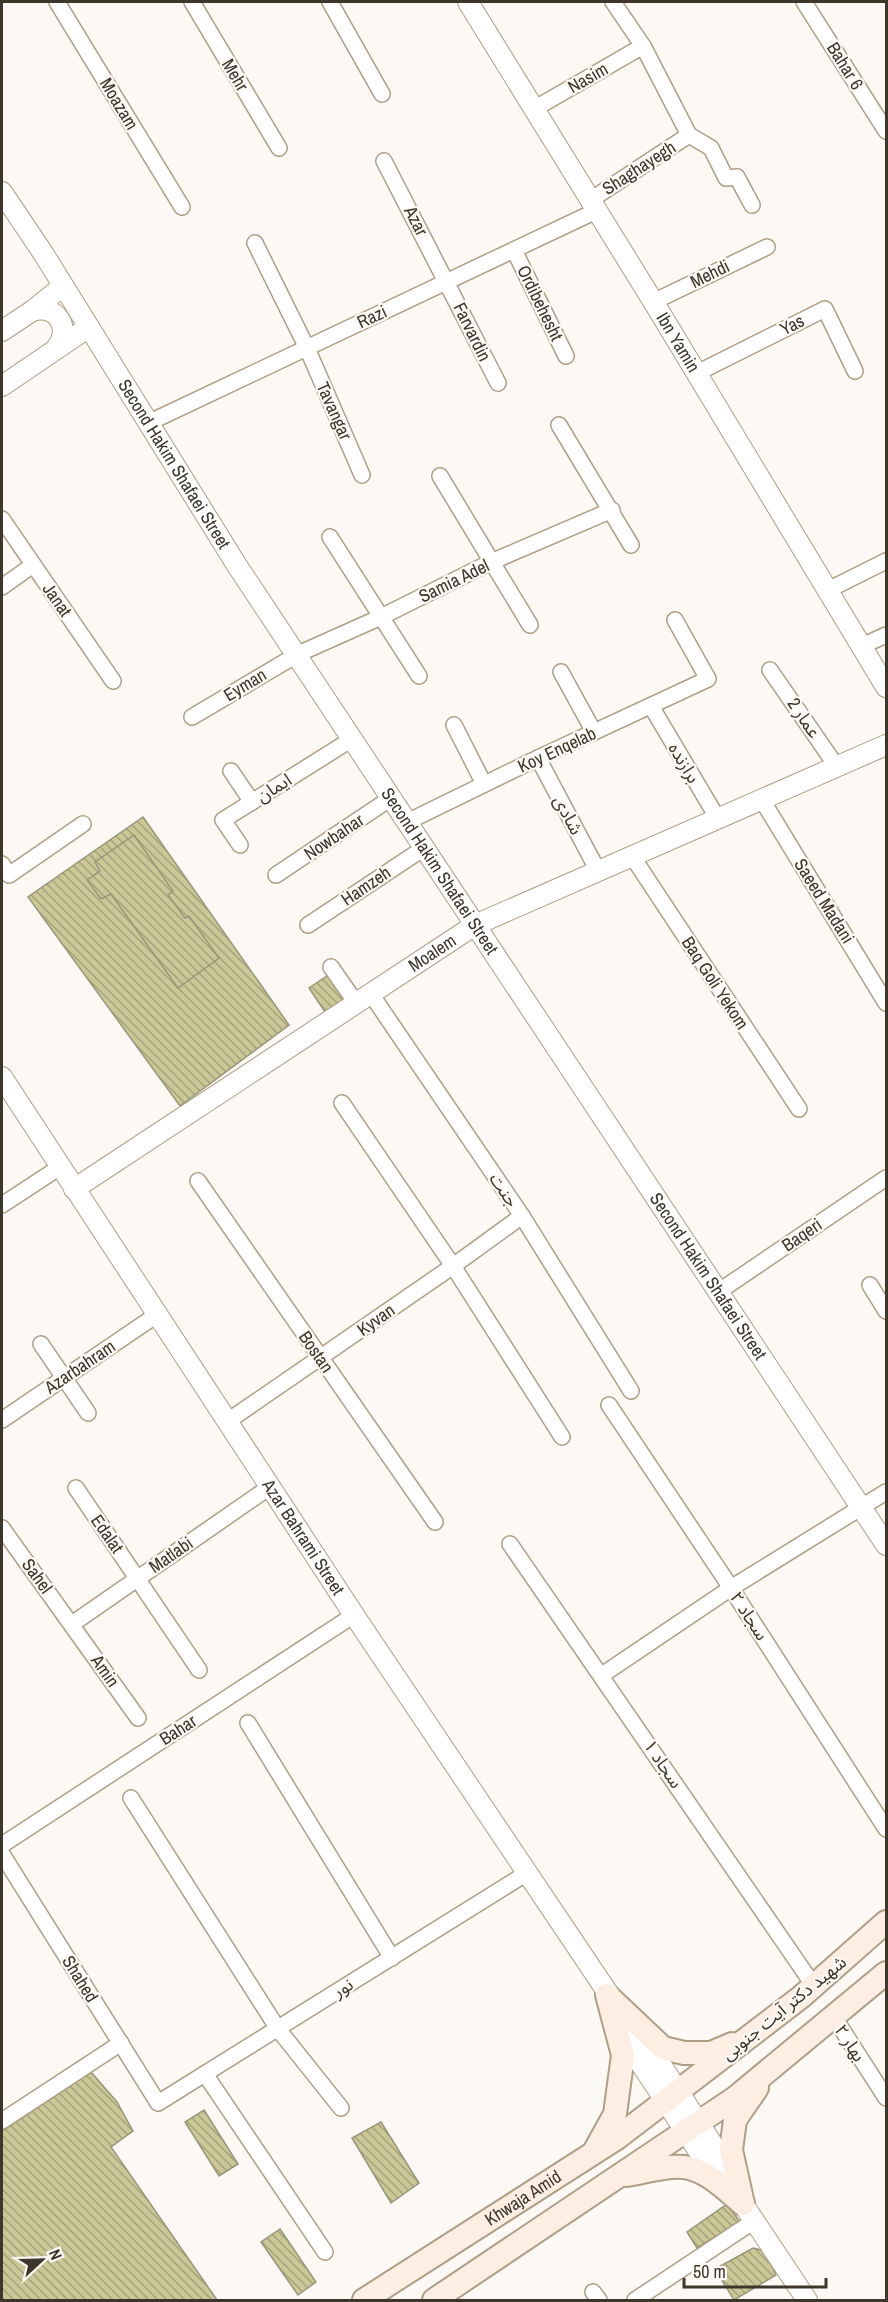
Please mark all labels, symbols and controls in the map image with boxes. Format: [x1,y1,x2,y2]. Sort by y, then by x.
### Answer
street label: Bahar 6 [821,37,870,94]
street label: Mehr [216,54,255,96]
street label: Nasim [563,56,612,99]
street label: Moazam [94,73,145,134]
street label: Shaghayegh [597,135,680,201]
street label: Azar [398,201,435,240]
street label: Mehdi [686,253,734,294]
street label: Ordibehesht [511,261,569,345]
street label: Farvardin [448,298,497,365]
street label: Razi [353,299,391,334]
street label: Ibn Yamin [651,307,706,377]
street label: Yas [775,308,808,341]
street label: Second Hakim Shafaei Street [112,374,237,554]
street label: Tavangar [311,378,358,444]
street label: Samia Adel [414,553,493,608]
street label: Janat [37,578,78,622]
street label: Eyman [219,662,271,707]
street label: عمار 2 [782,693,827,743]
street label: Koy Enqelab [514,721,600,779]
street label: برازنده [662,738,706,788]
street label: ایمان [251,767,296,808]
street label: Second Hakim Shafaei Street [376,782,504,959]
street label: شادی [548,791,589,839]
street label: Nowbahar [299,807,369,866]
street label: Saeed Madani [788,853,860,948]
street label: Hamzeh [336,860,395,911]
street label: Moalem [403,928,461,978]
street label: Baq Goli Yekom [676,931,755,1034]
street label: جنت [484,1168,525,1212]
street label: Second Hakim Shafaei Street [644,1188,773,1364]
street label: Baqeri [777,1212,827,1257]
street label: Kyvan [352,1298,400,1342]
street label: Bostan [293,1326,340,1378]
street label: Azarbahram [39,1334,120,1400]
street label: Azar Bahrami Street [256,1473,351,1600]
street label: Edalat [85,1509,130,1558]
street label: Matlabi [144,1530,198,1579]
street label: Sahel [16,1553,59,1598]
street label: سجاد ۲ [724,1586,775,1645]
street label: Amin [85,1649,126,1692]
street label: Bahar [154,1708,201,1751]
street label: سجاد ۱ [638,1734,689,1793]
street label: شهید دکتر آیت جنوبی [716,1949,852,2066]
street label: Shahed [56,1951,105,2007]
street label: نور [327,1972,358,2004]
street label: بهار ۲ [829,2019,872,2066]
street label: Khwaja Amid [480,2164,566,2231]
north arrow [12,2230,72,2290]
text: N [44,2246,68,2263]
scale bar [684,2251,826,2289]
text: 50 m [693,2259,726,2284]

